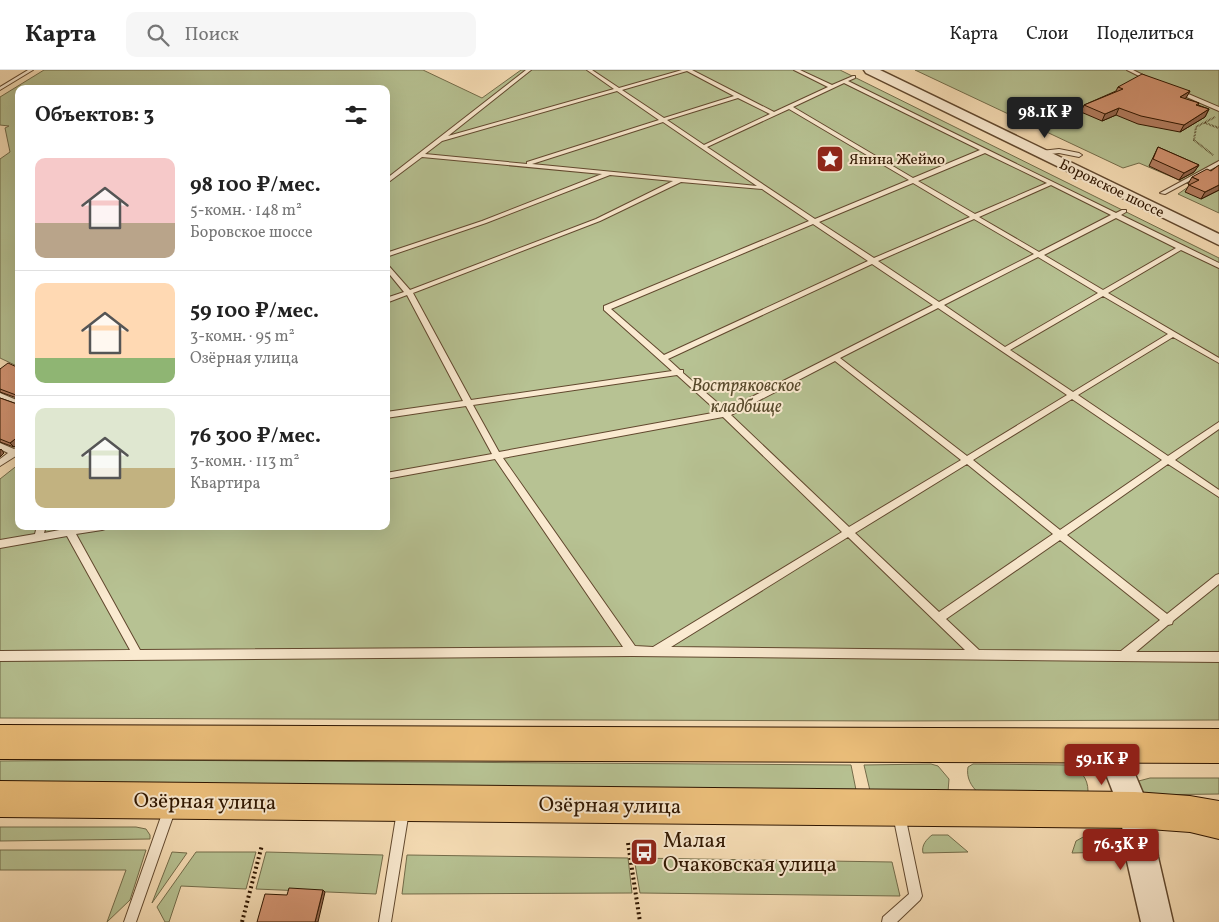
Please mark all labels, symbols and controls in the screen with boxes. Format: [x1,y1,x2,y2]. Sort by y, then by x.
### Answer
search box [126,12,476,57]
text: Карта [25,18,96,52]
icon: search [144,21,172,49]
text: Поиск [184,22,239,48]
text: Карта [950,22,998,47]
text: Слои [1026,22,1068,47]
text: Поделиться [1096,22,1194,47]
pin: 98.1K ₽ [999,97,1091,139]
text: Объектов: 3 [35,101,154,130]
icon: filters [342,101,370,129]
text: 98.1K ₽ [1018,102,1072,124]
place icon: Янина Жеймо [815,144,845,174]
place label: Янина Жеймо [849,150,945,171]
street label: Боровское шоссе [1055,155,1168,224]
text: 98 100 ₽/мес. [190,171,321,200]
icon: home [75,178,135,238]
text: 5-комн. · 148 m² [190,200,302,222]
text: Боровское шоссе [190,222,313,244]
text: 59 100 ₽/мес. [190,297,319,326]
icon: home [75,303,135,363]
text: 3-комн. · 95 m² [190,326,295,348]
text: Озёрная улица [190,348,299,370]
park label: Востряковское кладбище [691,374,801,420]
text: 76 300 ₽/мес. [190,422,321,451]
icon: home [75,428,135,488]
text: 3-комн. · 113 m² [190,451,299,473]
text: Квартира [190,473,260,495]
pin: 59.1K ₽ [1056,744,1148,786]
text: 59.1K ₽ [1075,749,1129,771]
street label: Озёрная улица [133,787,277,818]
street label: Озёрная улица [538,791,682,822]
place label: Малая Очаковская улица [663,827,837,880]
pin: 76.3K ₽ [1075,828,1167,871]
text: 76.3K ₽ [1094,834,1148,856]
bus stop icon: Малая Очаковская улица [629,837,659,867]

